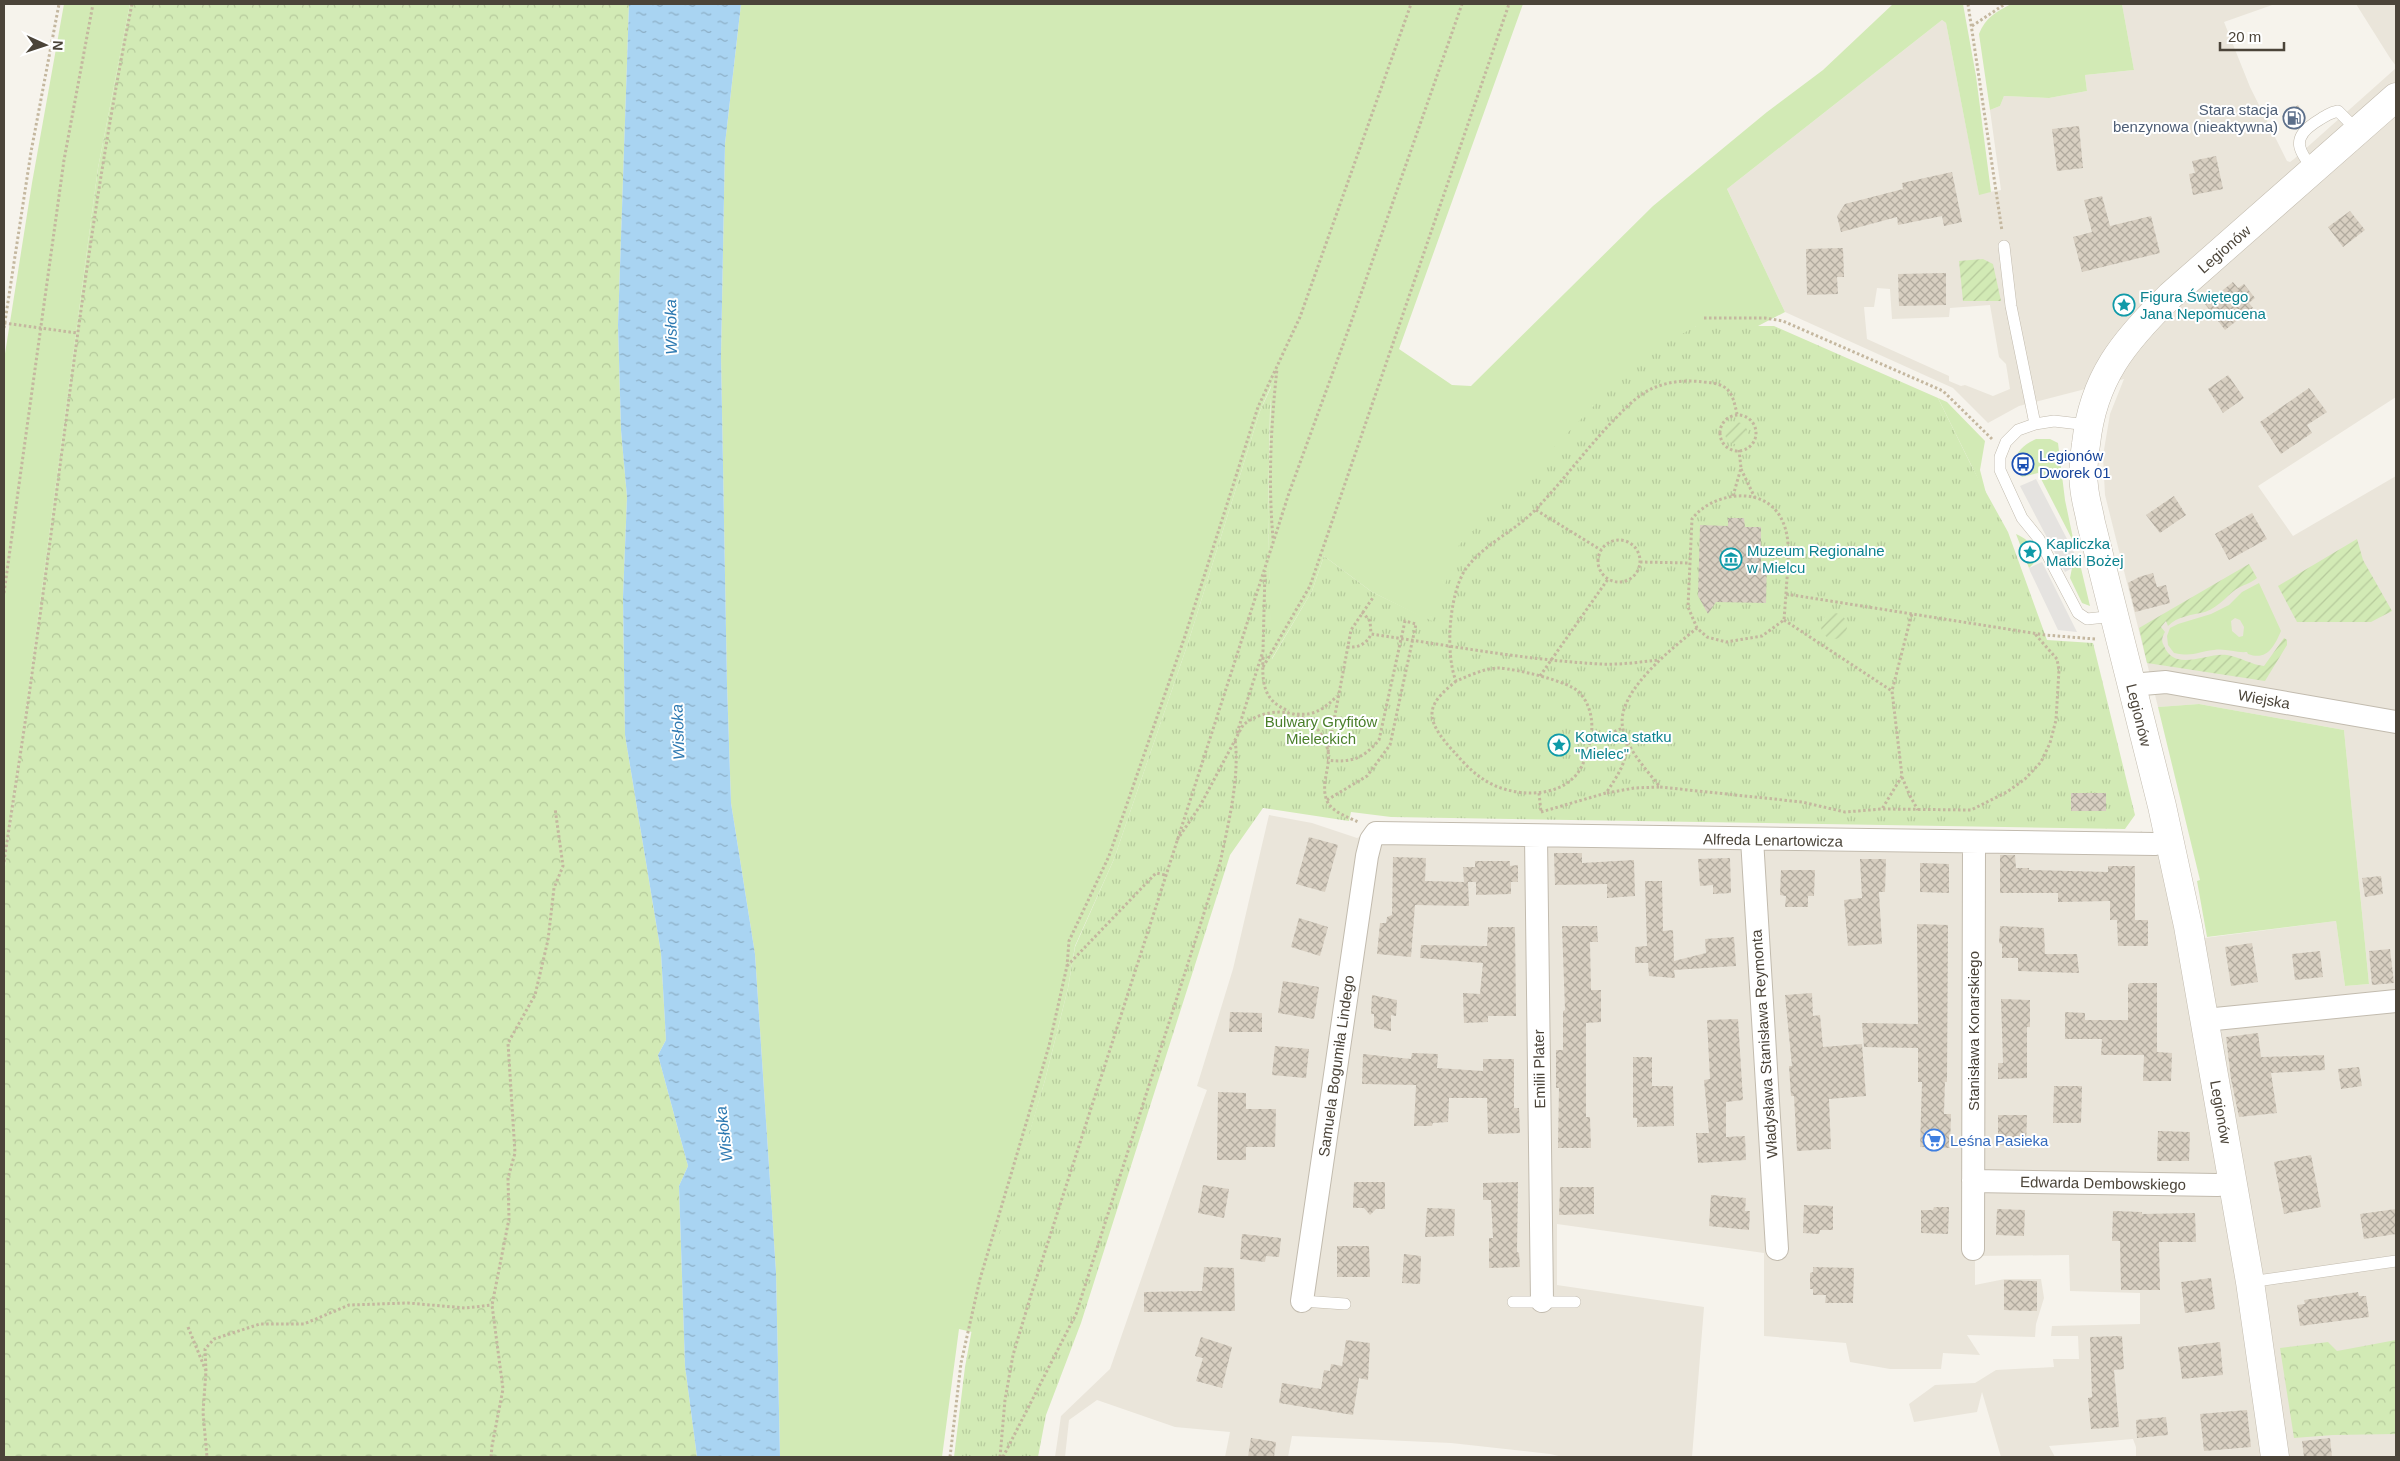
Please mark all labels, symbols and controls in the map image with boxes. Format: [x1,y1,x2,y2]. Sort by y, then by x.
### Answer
north arrow [20,20,70,70]
scale bar [2220,20,2284,52]
text: 20 m [2228,28,2261,45]
text: N [50,40,66,51]
place label: Stara stacja benzynowa (nieaktywna) [2113,101,2279,135]
fuel station icon: Stara stacja benzynowa (nieaktywna) [2282,106,2306,130]
street label: Legionów [2194,221,2254,276]
place label: Figura Świętego Jana Nepomucena [2140,288,2267,322]
place icon: Figura Świętego Jana Nepomucena [2112,293,2136,317]
water label: Wisłoka [662,299,680,355]
place label: Legionów Dworek 01 [2039,447,2111,481]
bus stop icon: Legionów Dworek 01 [2011,452,2035,476]
place label: Kapliczka Matki Bożej [2046,535,2124,569]
place icon: Kapliczka Matki Bożej [2018,540,2042,564]
place label: Muzeum Regionalne w Mielcu [1746,542,1885,576]
museum icon: Muzeum Regionalne w Mielcu [1719,547,1743,571]
street label: Legionów [2123,682,2155,748]
street label: Wiejska [2237,686,2292,712]
water label: Wisłoka [669,704,687,760]
park label: Bulwary Gryfitów Mieleckich [1265,713,1377,747]
place label: Kotwica statku "Mielec" [1575,728,1672,762]
place icon: Kotwica statku "Mielec" [1547,733,1571,757]
street label: Alfreda Lenartowicza [1703,830,1844,850]
street label: Władysława Stanisława Reymonta [1747,928,1780,1159]
street label: Stanisława Konarskiego [1965,951,1982,1111]
street label: Samuela Bogumiła Lindego [1315,974,1357,1158]
street label: Emilii Plater [1530,1029,1548,1109]
street label: Legionów [2207,1079,2235,1145]
water label: Wisłoka [712,1105,736,1163]
supermarket icon: Leśna Pasieka [1922,1128,1946,1152]
place label: Leśna Pasieka [1950,1132,2049,1149]
street label: Edwarda Dembowskiego [2020,1173,2186,1193]

